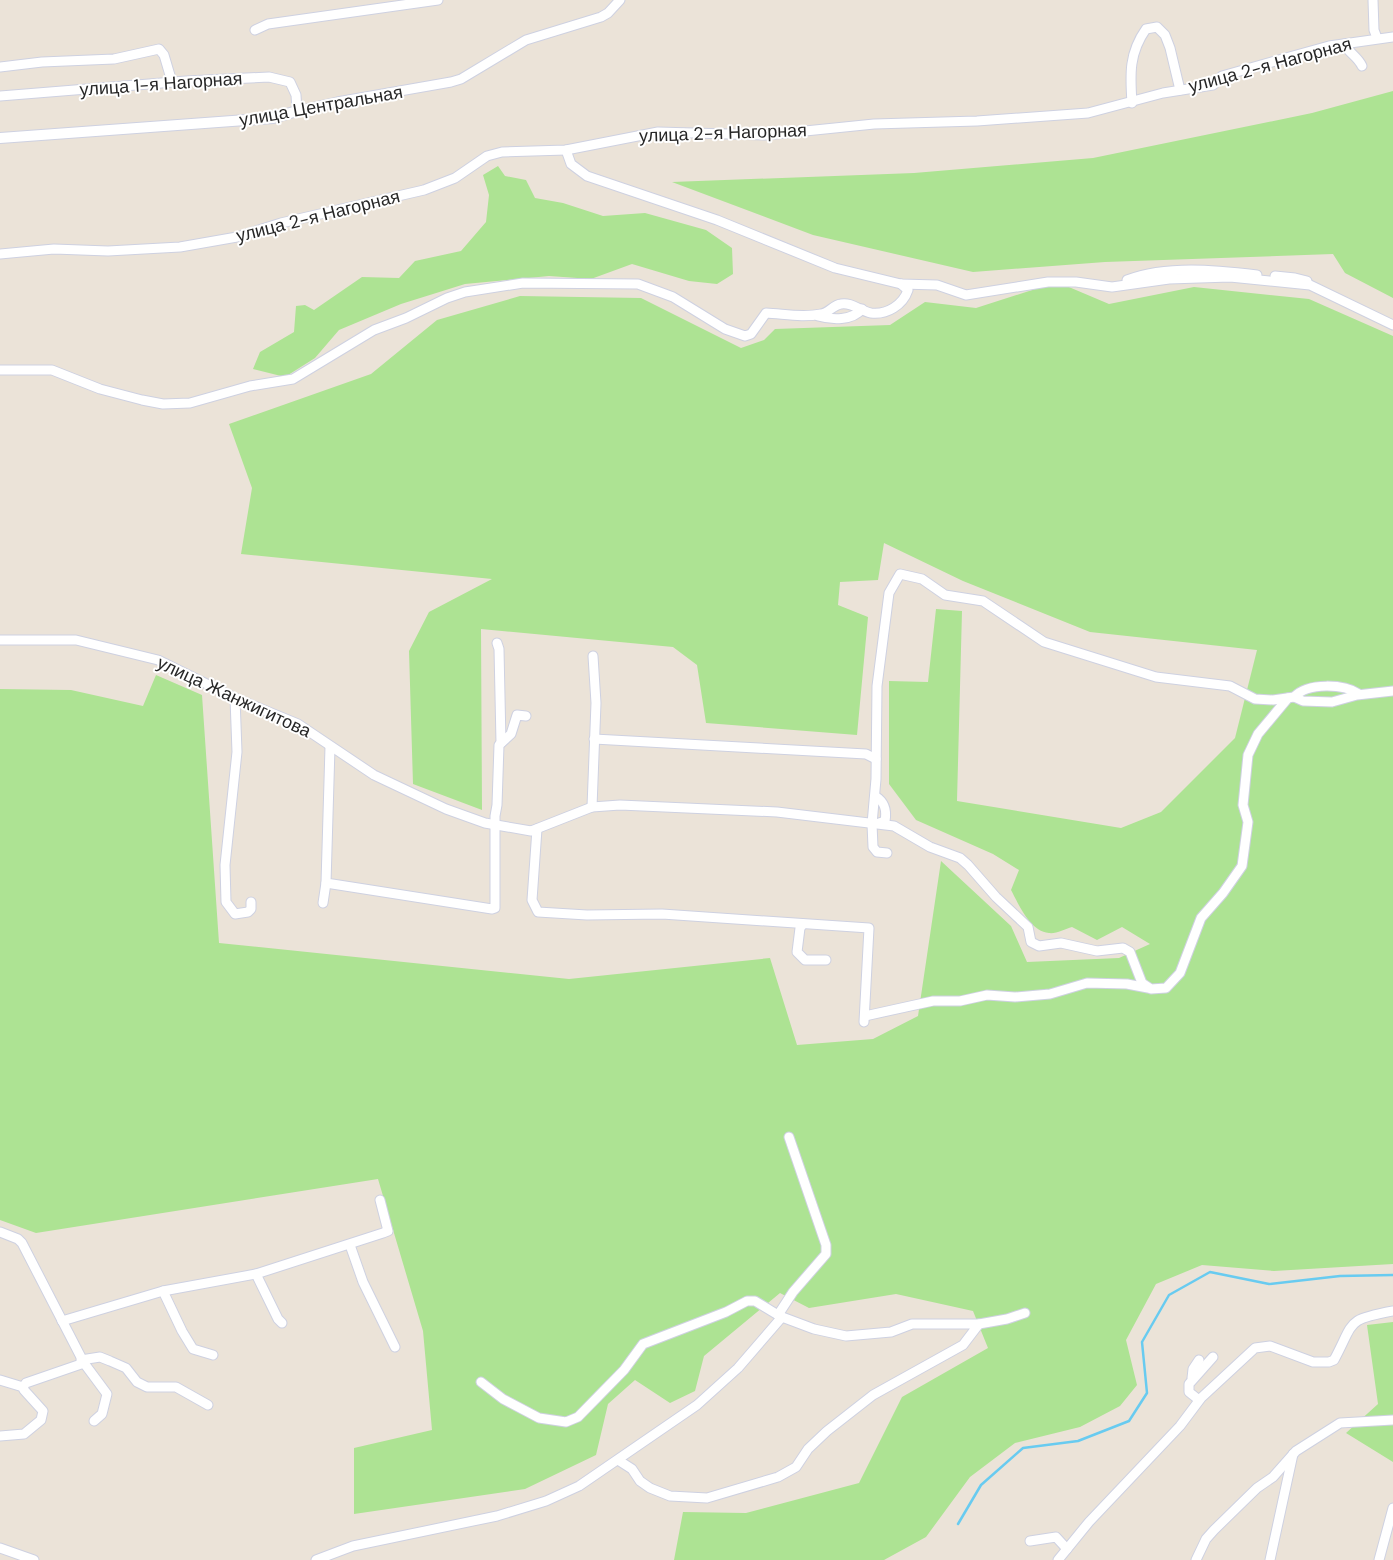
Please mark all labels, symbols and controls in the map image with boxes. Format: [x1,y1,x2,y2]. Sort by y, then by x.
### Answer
street label: улица 2-я Нагорная [1186,32,1354,98]
street label: улица 1-я Нагорная [79,66,243,102]
street label: улица Центральная [237,80,405,132]
street label: улица 2-я Нагорная [639,118,807,148]
street label: улица 2-я Нагорная [234,184,402,248]
street label: улица Жанжигитова [153,651,316,744]

